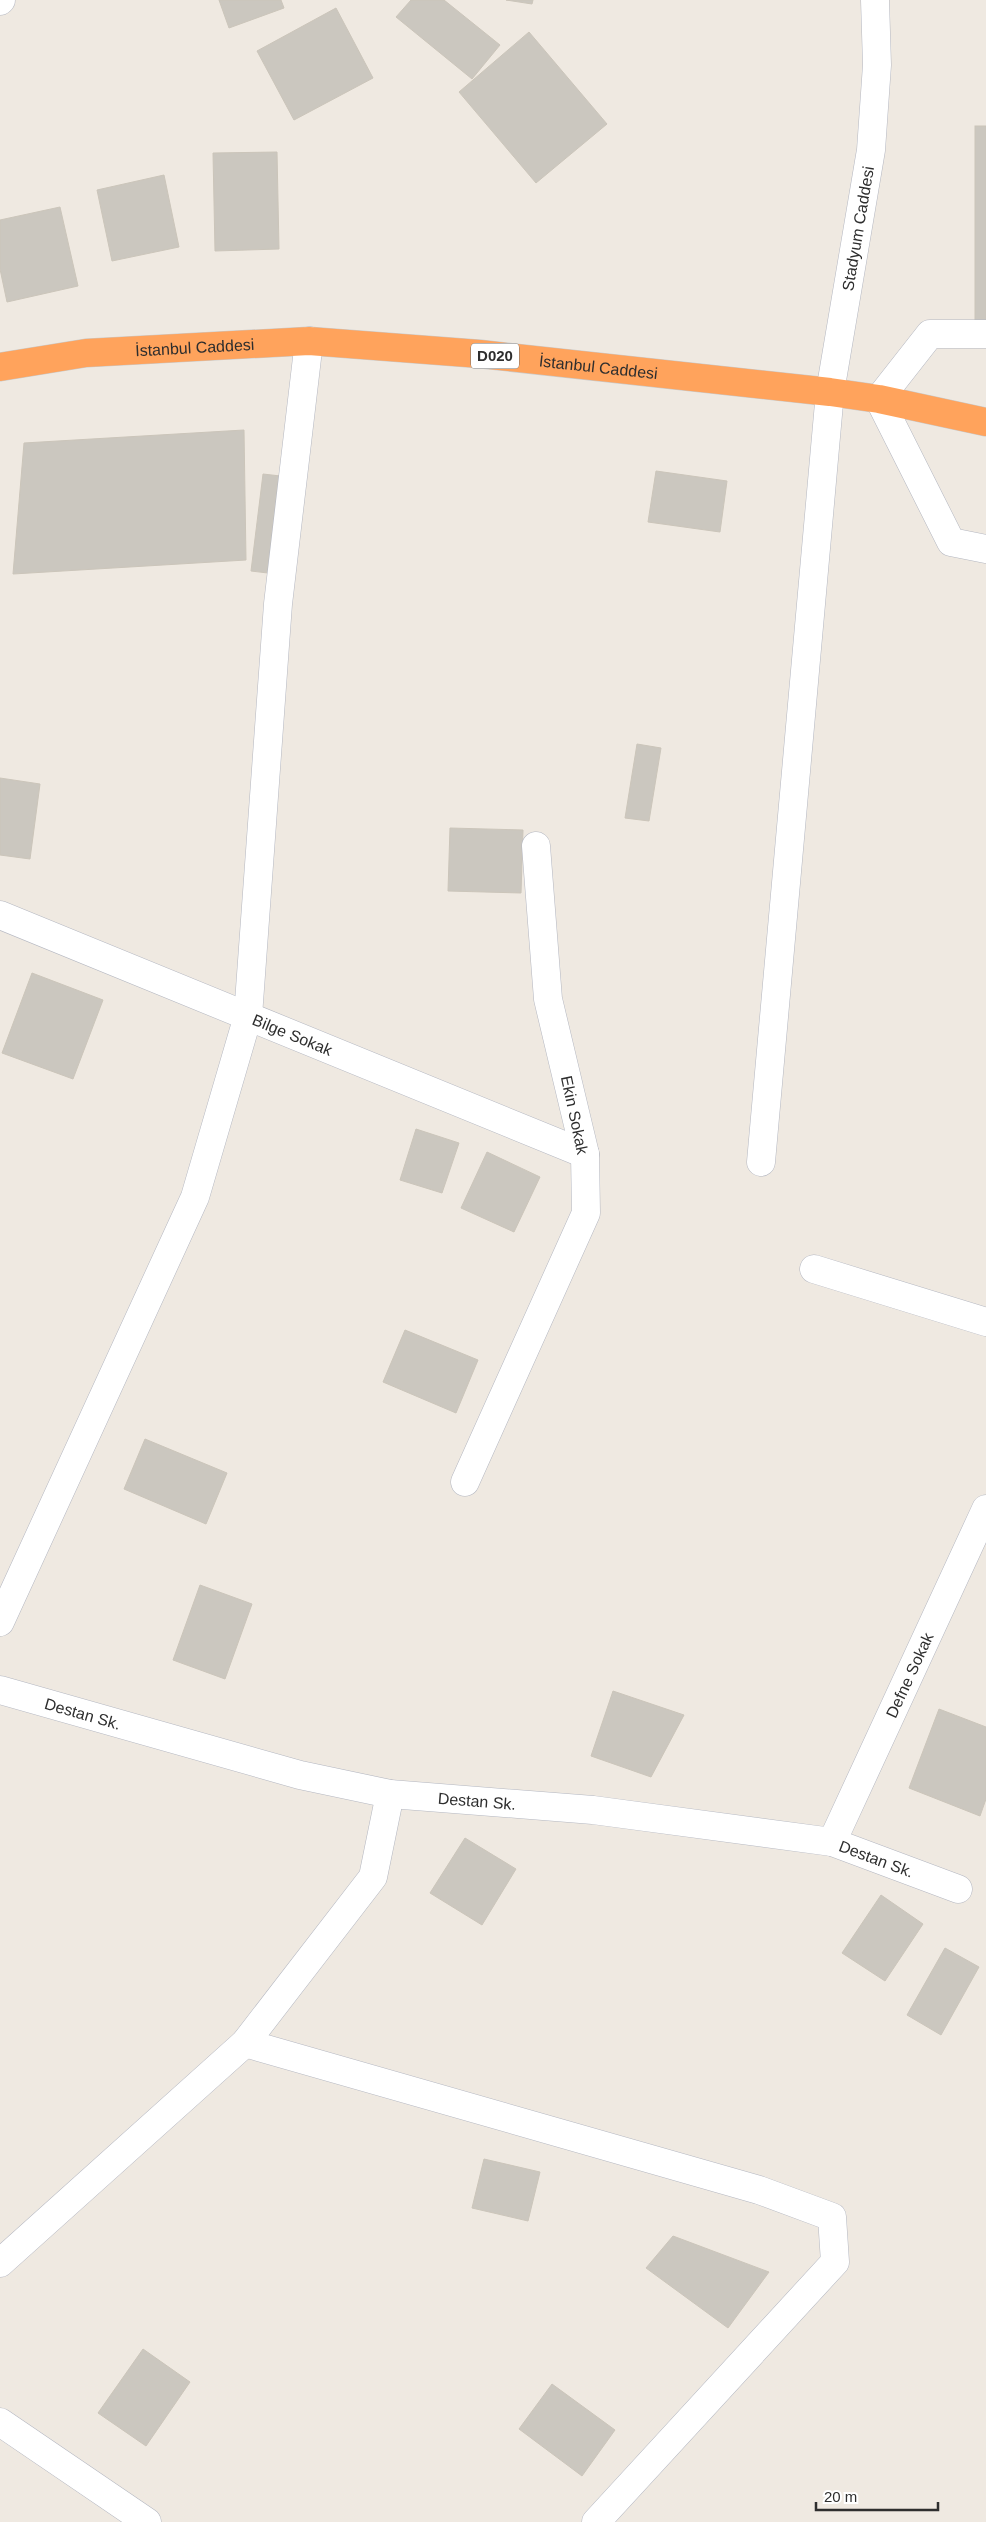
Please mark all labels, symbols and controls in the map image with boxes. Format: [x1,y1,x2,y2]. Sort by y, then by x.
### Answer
street label: Stadyum Caddesi [839,165,877,292]
street label: İstanbul Caddesi [135,336,255,359]
road number: D020 [471,344,519,368]
street label: İstanbul Caddesi [538,351,659,382]
street label: Bilge Sokak [250,1011,336,1059]
street label: Ekin Sokak [558,1074,591,1157]
street label: Defne Sokak [883,1629,937,1720]
street label: Destan Sk. [43,1695,123,1733]
street label: Destan Sk. [437,1790,517,1813]
street label: Destan Sk. [837,1837,916,1881]
scale bar [816,2480,938,2512]
text: 20 m [824,2488,857,2505]

